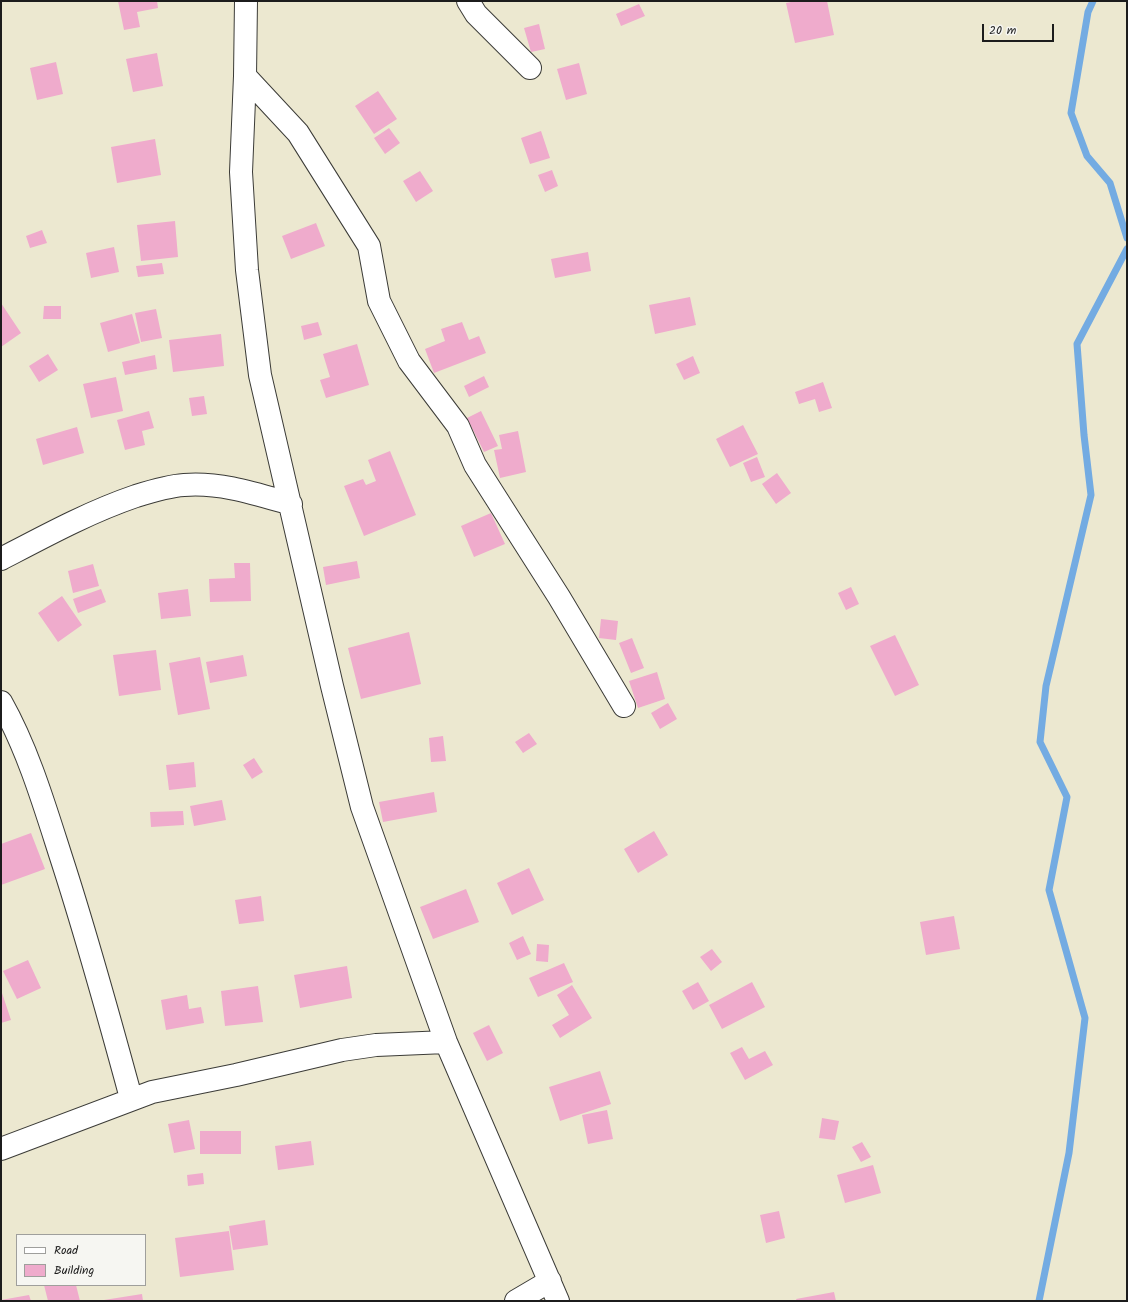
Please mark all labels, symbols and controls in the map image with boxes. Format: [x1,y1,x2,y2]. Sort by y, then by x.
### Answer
scale bar [984,16,1056,42]
text: 20 m [989,21,1016,40]
legend [16,1234,146,1286]
text: Road [54,1241,78,1260]
text: Building [54,1261,94,1280]

